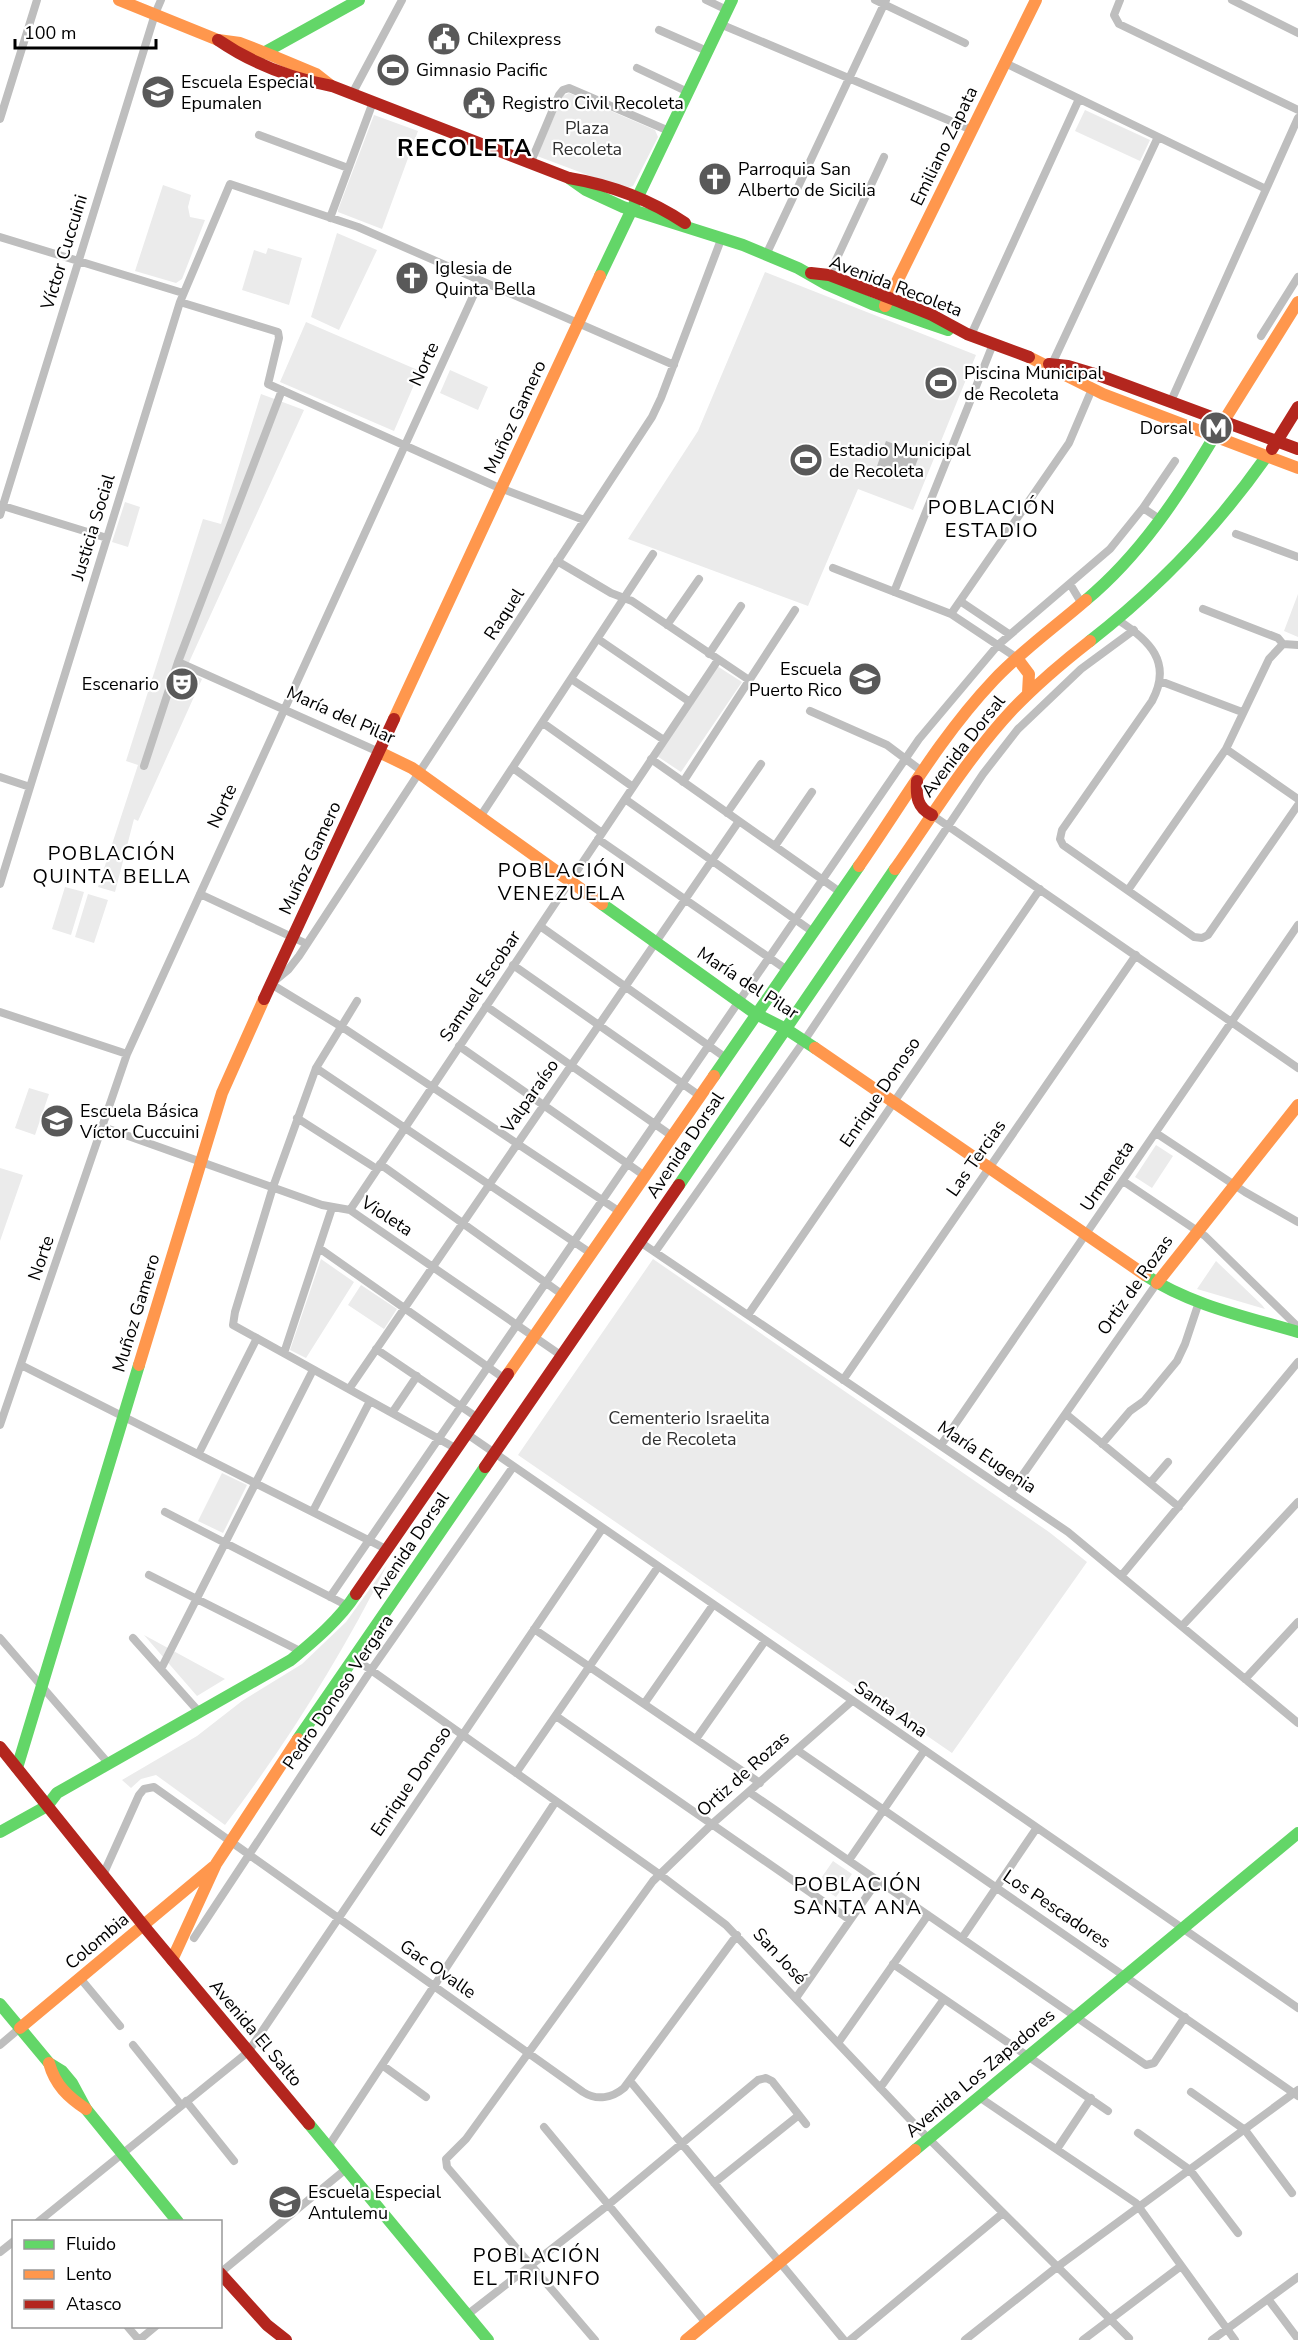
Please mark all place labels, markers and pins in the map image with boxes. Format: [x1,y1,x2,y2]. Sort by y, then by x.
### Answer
public building icon: Chilexpress [426,21,462,57]
place label: Chilexpress [467,27,561,51]
sports icon: Gimnasio Pacific [375,52,411,88]
place label: Gimnasio Pacific [416,58,547,82]
place label: Escuela Especial Epumalen [181,70,315,115]
school or university icon: Escuela Especial Epumalen [140,74,176,110]
public building icon: Registro Civil Recoleta [461,85,497,121]
place label: Registro Civil Recoleta [502,91,684,115]
place label: Parroquia San Alberto de Sicilia [738,157,876,202]
church icon: Parroquia San Alberto de Sicilia [697,161,733,197]
place label: Iglesia de Quinta Bella [435,256,536,301]
church icon: Iglesia de Quinta Bella [394,260,430,296]
place label: Piscina Municipal de Recoleta [964,361,1104,406]
sports icon: Piscina Municipal de Recoleta [923,365,959,401]
metro station icon: Dorsal [1198,410,1234,446]
place label: Dorsal [1140,416,1194,440]
place label: Estadio Municipal de Recoleta [829,438,971,483]
sports icon: Estadio Municipal de Recoleta [788,442,824,478]
place label: Escuela Puerto Rico [749,657,842,702]
school or university icon: Escuela Puerto Rico [847,661,883,697]
theatre icon: Escenario [164,666,200,702]
place label: Escenario [82,672,159,696]
place label: Escuela Básica Víctor Cuccuini [79,1099,199,1144]
school or university icon: Escuela Básica Víctor Cuccuini [39,1103,75,1139]
place label: Escuela Especial Antulemu [308,2180,442,2225]
school or university icon: Escuela Especial Antulemu [267,2184,303,2220]

